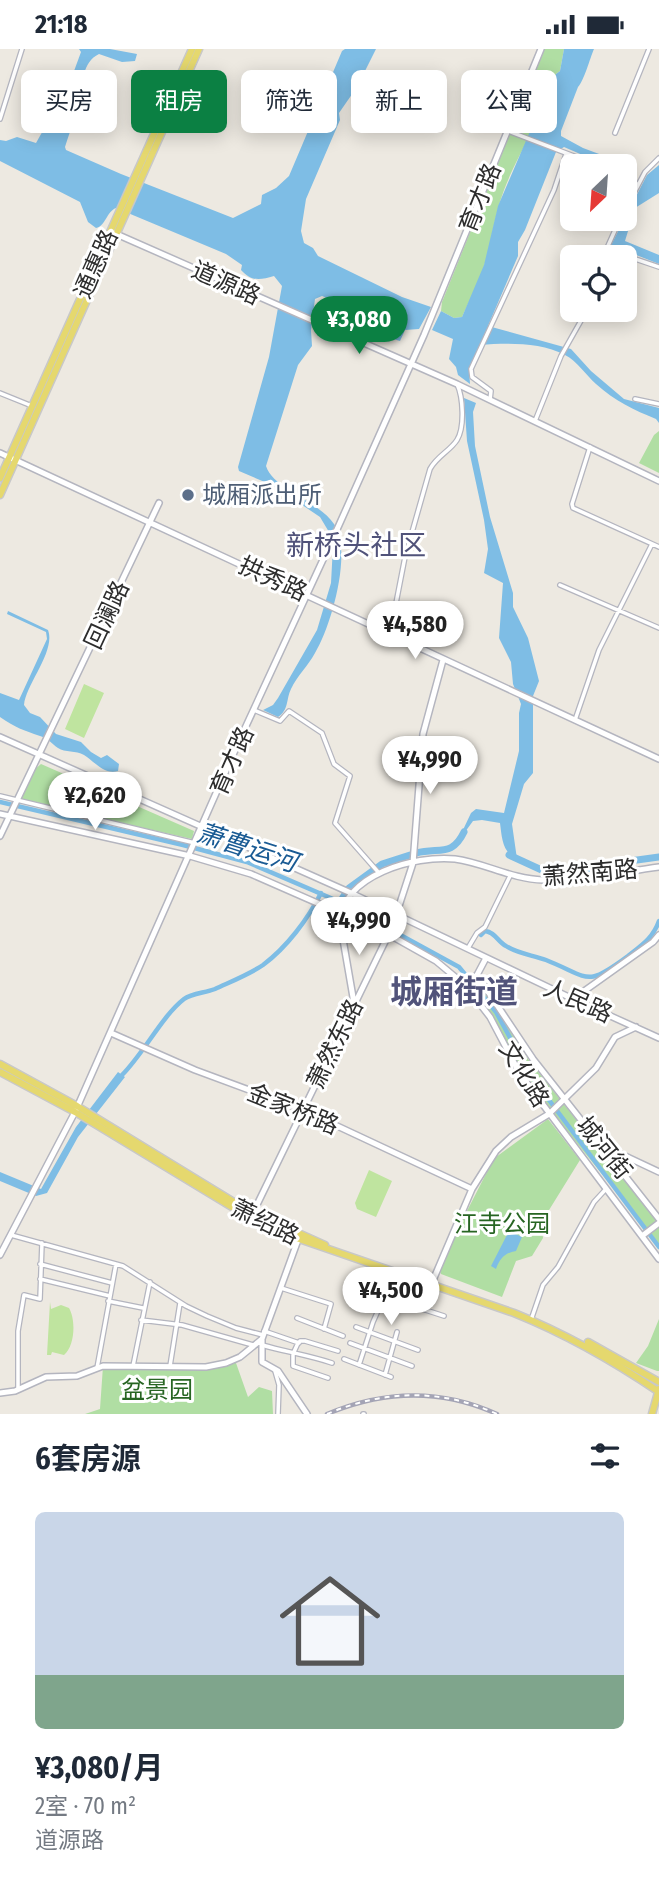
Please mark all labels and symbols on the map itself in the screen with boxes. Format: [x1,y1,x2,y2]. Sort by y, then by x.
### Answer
north arrow [560,154,637,231]
street label: 育才路 [454,159,506,237]
street label: 通惠路 [69,225,123,303]
street label: 道源路 [187,256,265,310]
pin: ¥3,080 [302,296,416,356]
place label: 城厢派出所 [202,481,322,509]
marker: 城厢派出所 [180,487,196,503]
district label: 新桥头社区 [286,529,426,562]
street label: 拱秀路 [234,551,312,607]
street label: 回澜路 [79,576,135,654]
pin: ¥4,580 [358,601,472,661]
street label: 育才路 [205,722,259,800]
pin: ¥4,990 [373,737,487,796]
pin: ¥2,620 [38,773,152,832]
water label: 萧曹运河 [193,817,306,880]
street label: 萧然南路 [541,855,639,891]
pin: ¥4,990 [302,897,416,957]
district label: 城厢街道 [390,973,518,1011]
street label: 人民路 [539,974,617,1028]
street label: 萧然东路 [301,995,369,1093]
street label: 文化路 [493,1036,555,1112]
street label: 金家桥路 [243,1078,343,1140]
street label: 城河街 [570,1111,638,1185]
street label: 萧绍路 [227,1194,303,1250]
park label: 江寺公园 [454,1210,550,1238]
pin: ¥4,500 [334,1267,448,1327]
park label: 盆景园 [121,1376,193,1404]

